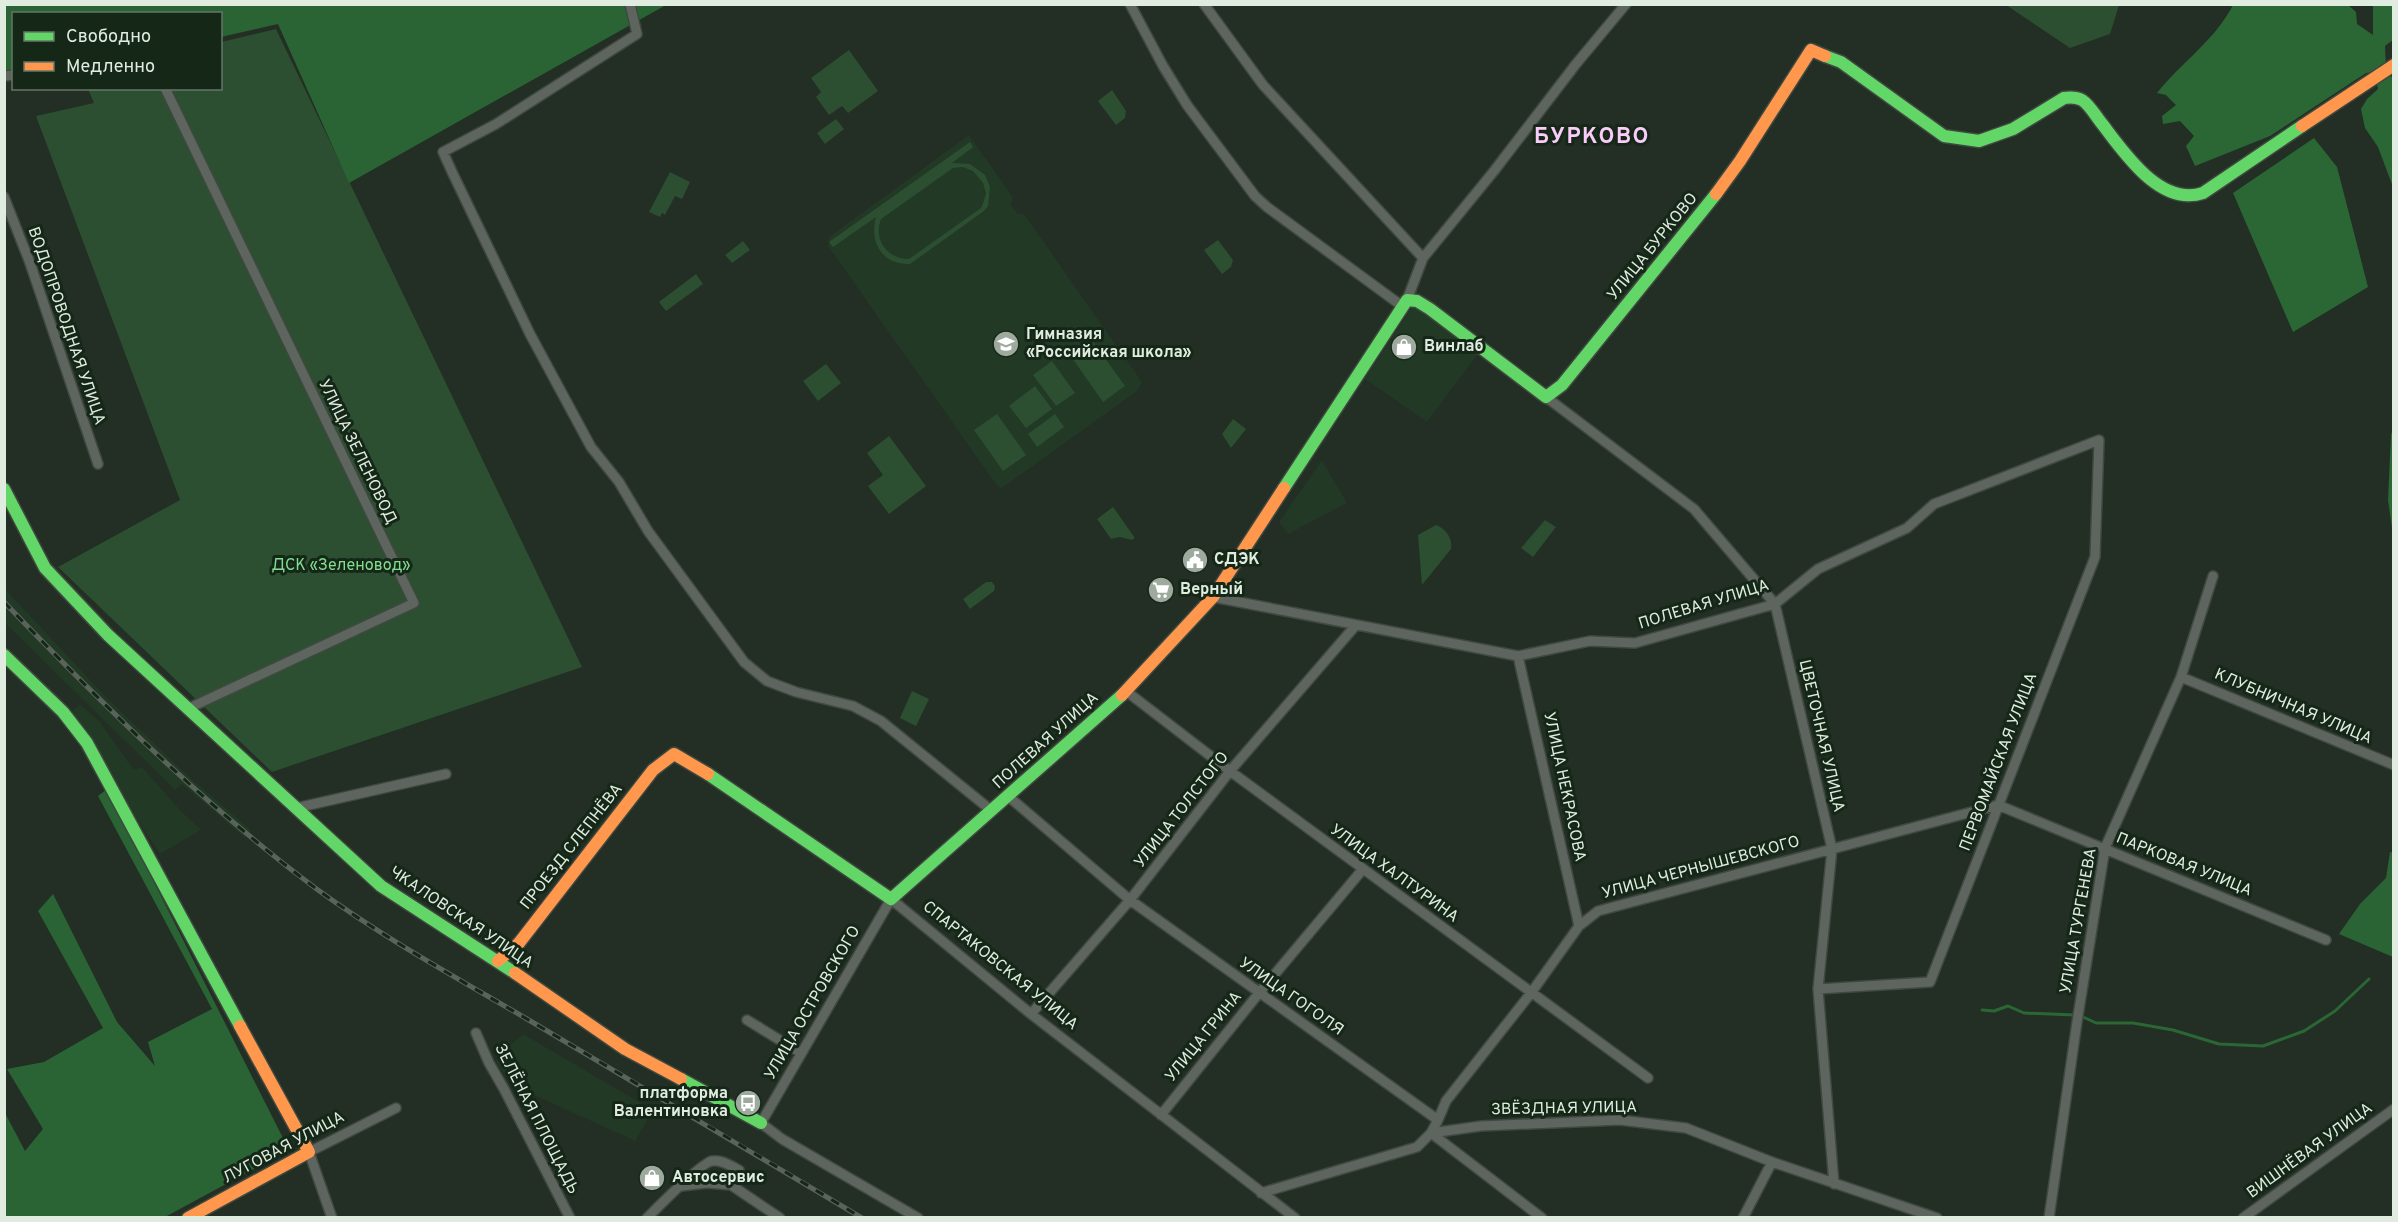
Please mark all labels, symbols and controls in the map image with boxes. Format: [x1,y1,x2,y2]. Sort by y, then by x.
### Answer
legend [12,12,222,90]
text: Свободно [66,26,151,49]
text: Медленно [66,56,155,79]
district label: БУРКОВО [1534,124,1650,151]
street label: УЛИЦА БУРКОВО [1603,189,1703,305]
street label: ВОДОПРОВОДНАЯ УЛИЦА [23,224,109,428]
place label: Гимназия «Российская школа» [1026,325,1192,363]
school or university icon: Гимназия «Российская школа» [991,329,1021,359]
shop icon: Винлаб [1389,332,1419,362]
place label: Винлаб [1424,337,1483,357]
street label: УЛИЦА ЗЕЛЕНОВОД [313,376,401,528]
public building icon: СДЭК [1180,545,1210,575]
place label: СДЭК [1214,550,1260,570]
park label: ДСК «Зеленовод» [271,556,411,576]
supermarket icon: Верный [1146,575,1176,605]
street label: ПОЛЕВАЯ УЛИЦА [1636,576,1772,634]
place label: Верный [1180,580,1243,600]
street label: ЦВЕТОЧНАЯ УЛИЦА [1794,658,1848,814]
street label: КЛУБНИЧНАЯ УЛИЦА [2211,665,2375,749]
street label: ПЕРВОМАЙСКАЯ УЛИЦА [1954,669,2042,854]
street label: ПОЛЕВАЯ УЛИЦА [989,688,1103,794]
street label: УЛИЦА НЕКРАСОВА [1538,710,1590,864]
street label: УЛИЦА ТОЛСТОГО [1130,748,1234,872]
street label: ПРОЕЗД СЛЕПНЁВА [515,779,628,914]
street label: УЛИЦА ХАЛТУРИНА [1326,820,1462,928]
street label: ПАРКОВАЯ УЛИЦА [2113,829,2255,901]
street label: УЛИЦА ЧЕРНЫШЕВСКОГО [1600,832,1802,904]
street label: УЛИЦА ТУРГЕНЕВА [2056,846,2102,995]
street label: ЧКАЛОВСКАЯ УЛИЦА [385,862,537,974]
street label: СПАРТАКОВСКАЯ УЛИЦА [918,897,1082,1035]
street label: УЛИЦА ОСТРОВСКОГО [761,922,865,1084]
street label: УЛИЦА ГОГОЛЯ [1235,954,1347,1040]
street label: УЛИЦА ГРИНА [1161,988,1247,1086]
street label: ЗЕЛЁНАЯ ПЛОЩАДЬ [489,1040,584,1198]
place label: платформа Валентиновка [614,1084,728,1122]
bus stop icon: платформа Валентиновка [733,1088,763,1118]
street label: ЗВЁЗДНАЯ УЛИЦА [1491,1096,1637,1120]
street label: ВИШНЁВАЯ УЛИЦА [2242,1097,2377,1203]
street label: ЛУГОВАЯ УЛИЦА [220,1107,348,1188]
shop icon: Автосервис [637,1163,667,1193]
place label: Автосервис [672,1168,765,1188]

